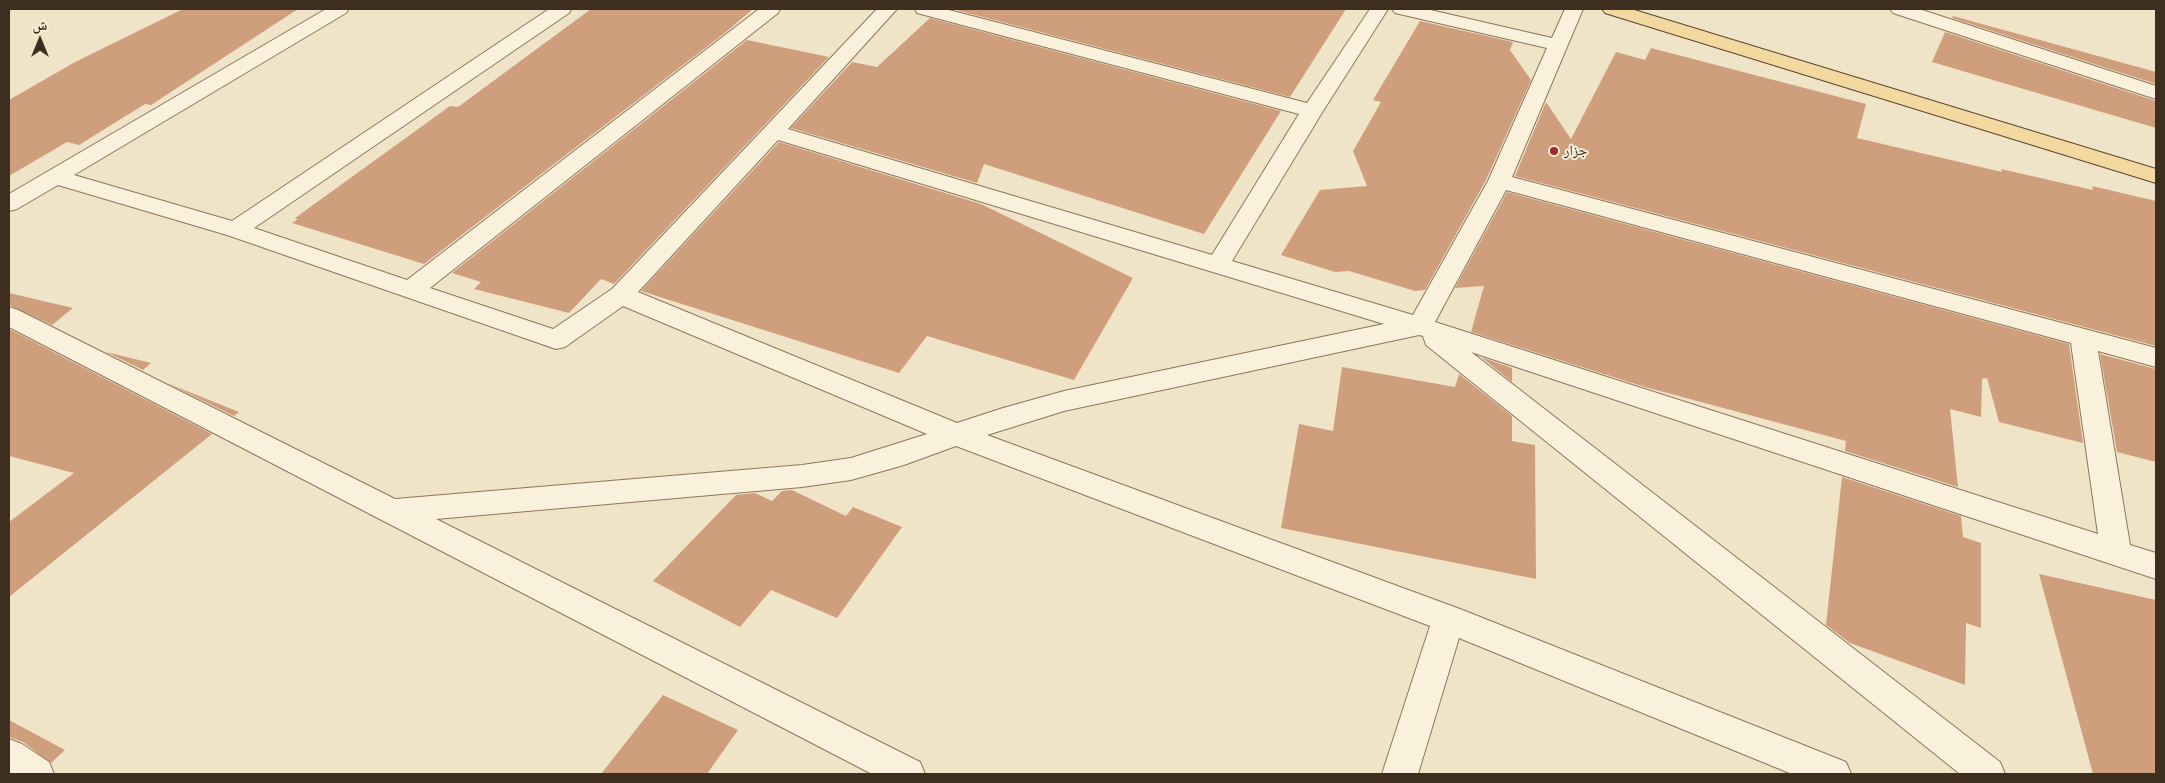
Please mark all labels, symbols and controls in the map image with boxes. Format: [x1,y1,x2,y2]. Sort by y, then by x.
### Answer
north arrow [15,15,65,65]
text: ش [33,15,47,34]
place label: جزار [1564,143,1587,159]
marker: جزار [1548,145,1560,157]

